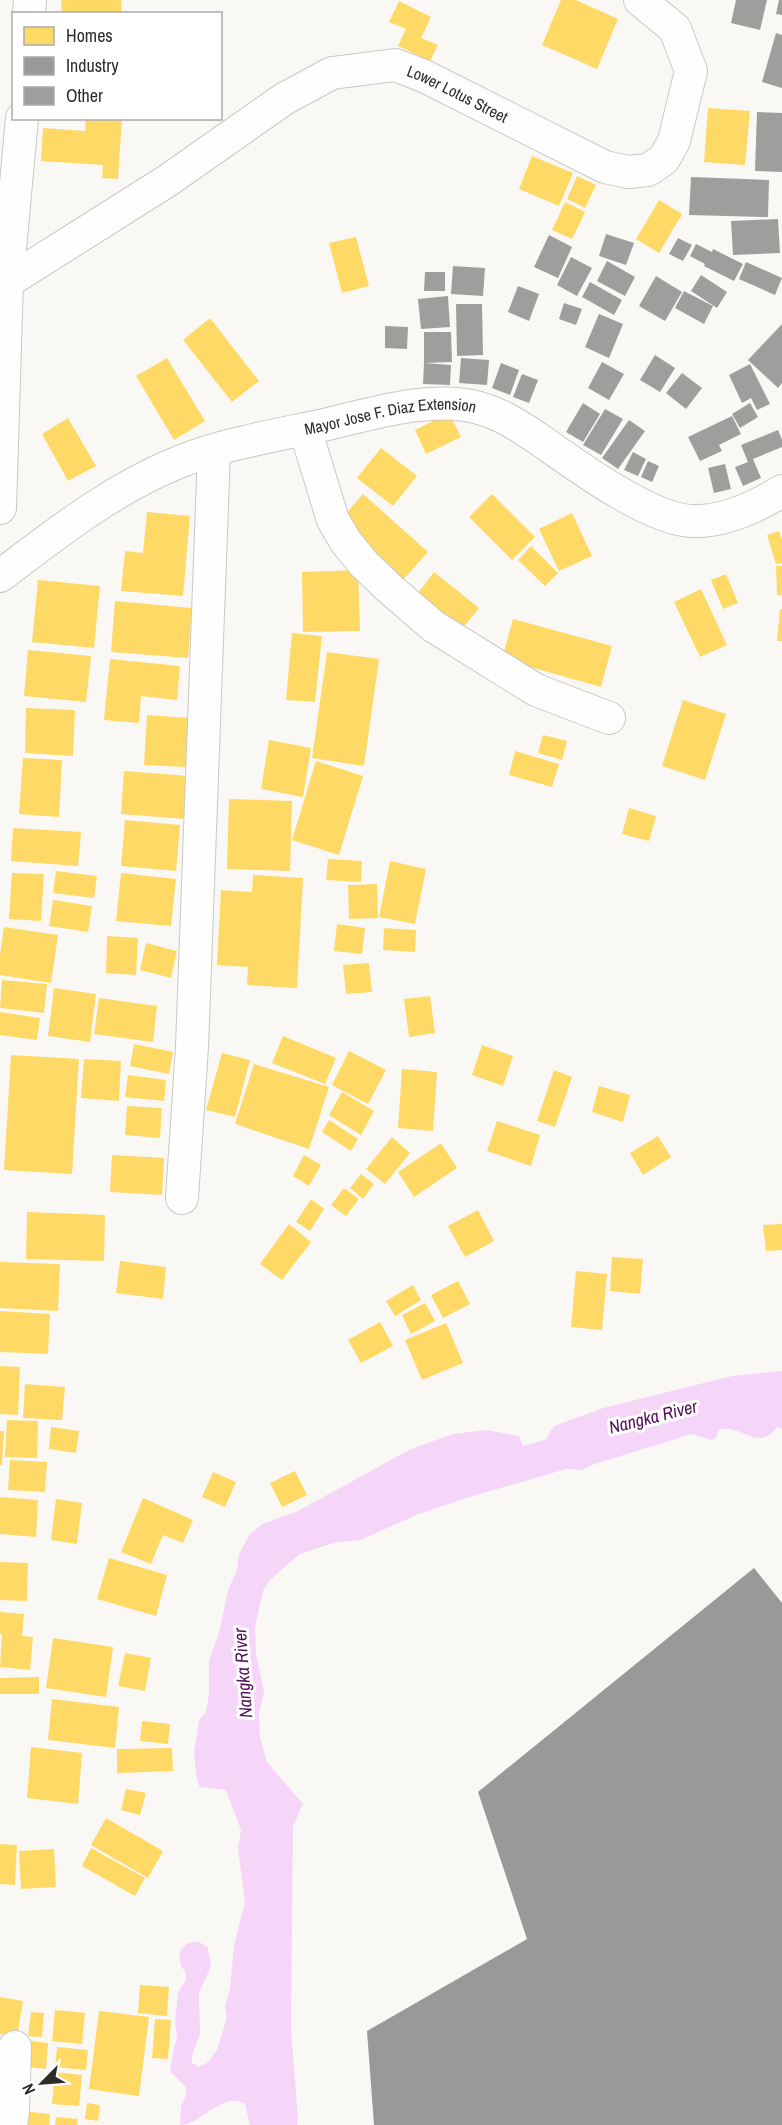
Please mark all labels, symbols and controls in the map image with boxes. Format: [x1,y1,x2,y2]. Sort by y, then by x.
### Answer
legend [12,12,222,120]
text: Homes [66,23,113,48]
text: Industry [66,53,119,78]
street label: Lower Lotus Street [404,60,512,128]
text: Other [66,83,103,108]
street label: Mayor Jose F. Diaz Extension [302,393,478,440]
water label: Nangka River [606,1393,701,1440]
water label: Nangka River [227,1626,258,1719]
north arrow [12,2053,72,2113]
text: N [16,2080,40,2098]

